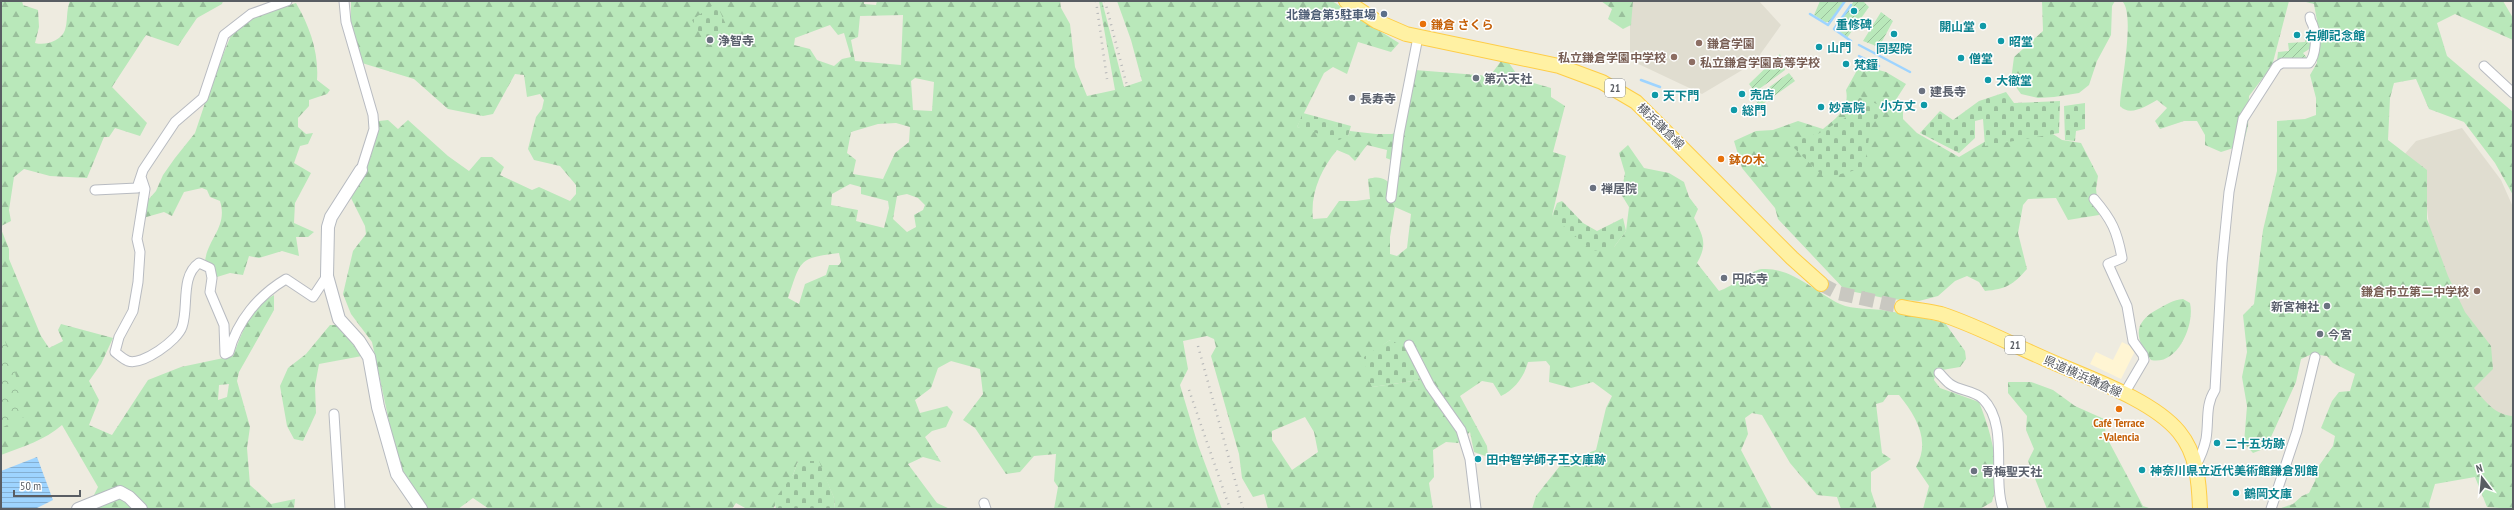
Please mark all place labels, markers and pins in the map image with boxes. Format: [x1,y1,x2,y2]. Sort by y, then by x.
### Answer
marker: 重修碑 [1849,6,1859,16]
place label: 北鎌倉第3駐車場 [1286,7,1376,22]
marker: 北鎌倉第3駐車場 [1379,9,1389,19]
place label: 鎌倉 さくら [1431,17,1493,32]
place label: 重修碑 [1836,17,1872,32]
marker: 鎌倉 さくら [1418,19,1428,29]
place label: 開山堂 [1939,19,1975,34]
marker: 開山堂 [1978,21,1988,31]
place label: 右卿記念館 [2305,28,2365,43]
marker: 同契院 [1889,29,1899,39]
marker: 右卿記念館 [2292,30,2302,40]
place label: 浄智寺 [718,33,754,48]
place label: 昭堂 [2009,34,2033,49]
marker: 浄智寺 [705,35,715,45]
place label: 鎌倉学園 [1707,36,1755,51]
marker: 昭堂 [1996,36,2006,46]
marker: 鎌倉学園 [1694,38,1704,48]
place label: 山門 [1827,40,1851,55]
place label: 同契院 [1876,41,1912,56]
marker: 山門 [1814,42,1824,52]
place label: 私立鎌倉学園中学校 [1558,50,1666,65]
place label: 僧堂 [1969,51,1993,66]
marker: 私立鎌倉学園中学校 [1669,52,1679,62]
marker: 僧堂 [1956,53,1966,63]
place label: 私立鎌倉学園高等学校 [1700,55,1820,70]
marker: 私立鎌倉学園高等学校 [1687,57,1697,67]
place label: 梵鐘 [1854,57,1878,72]
marker: 梵鐘 [1841,59,1851,69]
place label: 第六天社 [1484,71,1532,86]
marker: 第六天社 [1471,73,1481,83]
place label: 大徹堂 [1996,73,2032,88]
marker: 大徹堂 [1983,75,1993,85]
place label: 建長寺 [1930,84,1966,99]
marker: 建長寺 [1917,86,1927,96]
place label: 売店 [1750,87,1774,102]
place label: 天下門 [1663,88,1699,103]
marker: 売店 [1737,89,1747,99]
marker: 天下門 [1650,90,1660,100]
place label: 長寿寺 [1360,91,1396,106]
marker: 長寿寺 [1347,93,1357,103]
place label: 小方丈 [1880,98,1916,113]
place label: 妙高院 [1829,100,1865,115]
marker: 小方丈 [1919,100,1929,110]
marker: 妙高院 [1816,102,1826,112]
place label: 総門 [1742,103,1766,118]
marker: 総門 [1729,105,1739,115]
place label: 鉢の木 [1728,152,1765,167]
marker: 鉢の木 [1716,154,1726,164]
place label: 禅居院 [1601,181,1637,196]
marker: 禅居院 [1588,183,1598,193]
place label: 円応寺 [1732,271,1768,286]
marker: 円応寺 [1719,273,1729,283]
place label: 鎌倉市立第二中学校 [2361,284,2469,299]
marker: 鎌倉市立第二中学校 [2472,286,2482,296]
place label: 新宮神社 [2271,299,2319,314]
marker: 新宮神社 [2322,301,2332,311]
place label: 今宮 [2328,327,2352,342]
marker: 今宮 [2315,329,2325,339]
marker: Café Terrace - Valencia [2114,404,2124,414]
place label: Café Terrace - Valencia [2093,415,2145,444]
place label: 二十五坊跡 [2225,436,2285,451]
marker: 二十五坊跡 [2212,438,2222,448]
place label: 田中智学師子王文庫跡 [1486,452,1606,467]
marker: 田中智学師子王文庫跡 [1473,454,1483,464]
place label: 神奈川県立近代美術館鎌倉別館 [2150,463,2318,478]
place label: 青梅聖天社 [1982,464,2042,479]
marker: 神奈川県立近代美術館鎌倉別館 [2137,465,2147,475]
marker: 青梅聖天社 [1969,466,1979,476]
place label: 鶴岡文庫 [2244,486,2292,501]
marker: 鶴岡文庫 [2231,488,2241,498]

